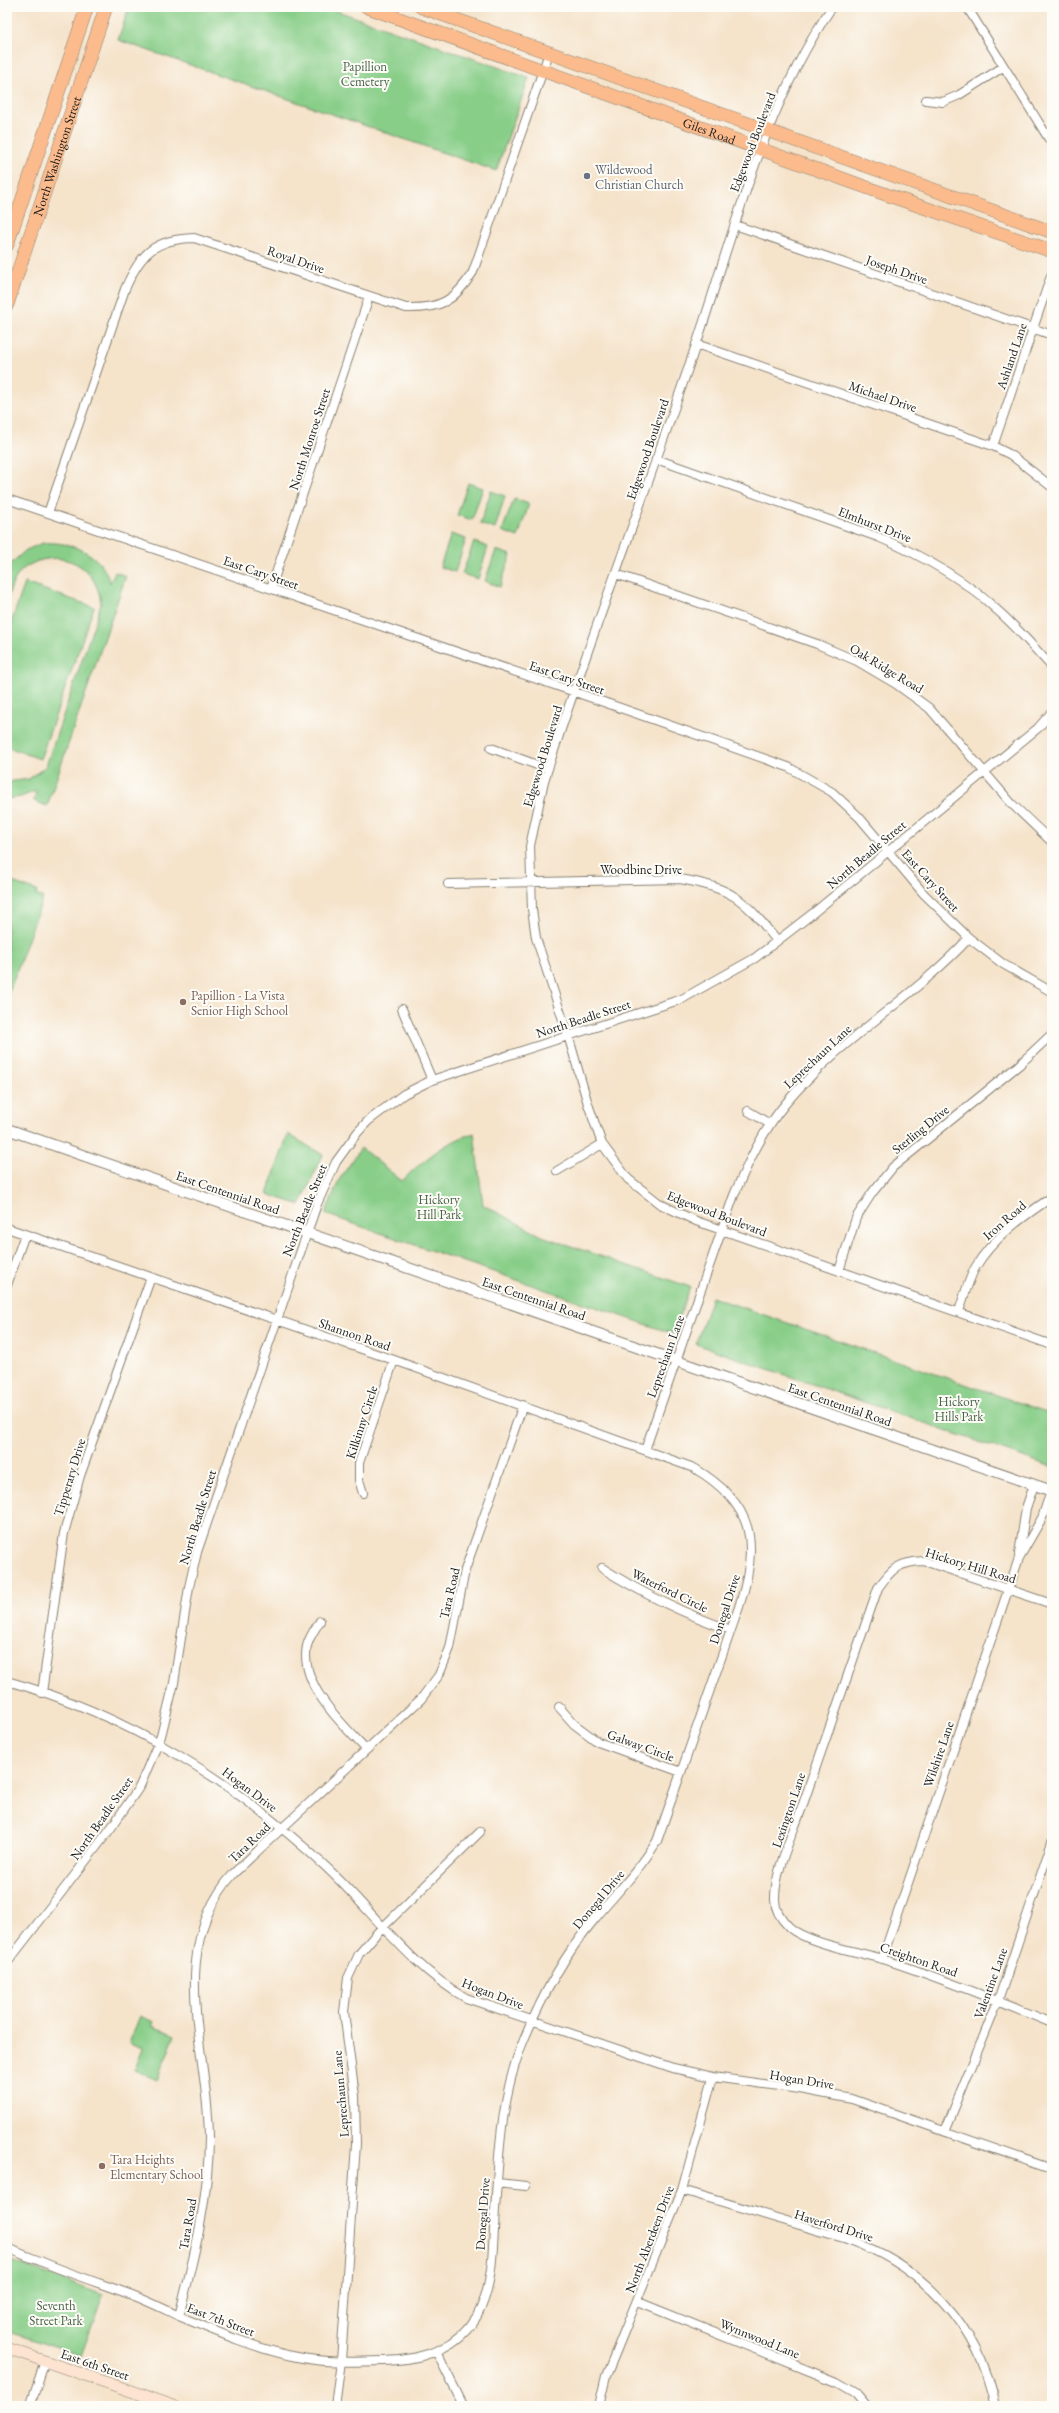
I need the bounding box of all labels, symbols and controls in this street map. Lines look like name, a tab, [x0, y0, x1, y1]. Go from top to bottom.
park label: Papillion Cemetery	[341, 58, 390, 90]
street label: Edgewood Boulevard	[726, 89, 779, 195]
street label: North Washington Street	[29, 94, 85, 218]
street label: Giles Road	[680, 114, 738, 149]
place label: Wildewood Christian Church	[595, 161, 684, 193]
marker: Wildewood Christian Church	[582, 171, 592, 181]
street label: Royal Drive	[265, 242, 327, 277]
street label: Joseph Drive	[863, 251, 930, 288]
street label: Ashland Lane	[992, 321, 1031, 392]
street label: Michael Drive	[847, 377, 919, 416]
street label: North Monroe Street	[285, 386, 334, 492]
street label: Edgewood Boulevard	[622, 396, 673, 502]
street label: Elmhurst Drive	[836, 503, 914, 546]
street label: East Cary Street	[221, 552, 301, 593]
street label: Oak Ridge Road	[847, 640, 927, 697]
street label: East Cary Street	[527, 657, 607, 698]
street label: Edgewood Boulevard	[519, 703, 566, 809]
street label: North Beadle Street	[823, 816, 909, 892]
street label: East Cary Street	[898, 845, 963, 915]
street label: Woodbine Drive	[600, 861, 682, 878]
place label: Papillion - La Vista Senior High School	[191, 987, 288, 1019]
street label: North Beadle Street	[534, 995, 633, 1042]
marker: Papillion - La Vista Senior High School	[178, 997, 188, 1007]
street label: Leprechaun Lane	[780, 1021, 855, 1092]
street label: Sterling Drive	[888, 1101, 952, 1158]
street label: North Beadle Street	[278, 1161, 331, 1259]
street label: East Centennial Road	[174, 1167, 282, 1218]
street label: Edgewood Boulevard	[664, 1187, 770, 1240]
park label: Hickory Hill Park	[417, 1191, 462, 1223]
street label: Iron Road	[979, 1197, 1030, 1244]
street label: East Centennial Road	[480, 1273, 588, 1324]
street label: Leprechaun Lane	[643, 1312, 688, 1400]
street label: Shannon Road	[317, 1314, 393, 1355]
street label: East Centennial Road	[786, 1379, 894, 1430]
street label: Kilkinny Circle	[342, 1383, 381, 1461]
park label: Hickory Hills Park	[935, 1393, 984, 1425]
street label: Tipperary Drive	[50, 1436, 89, 1518]
street label: North Beadle Street	[175, 1468, 220, 1567]
street label: Hickory Hill Road	[923, 1544, 1019, 1587]
street label: Waterford Circle	[629, 1565, 711, 1616]
street label: Tara Road	[435, 1566, 464, 1620]
street label: Donegal Drive	[705, 1572, 744, 1646]
street label: Wilshire Lane	[919, 1719, 958, 1789]
street label: Galway Circle	[605, 1725, 677, 1765]
street label: Hogan Drive	[219, 1763, 281, 1816]
street label: Lexington Lane	[768, 1770, 809, 1850]
street label: North Beadle Street	[66, 1773, 137, 1863]
street label: Tara Road	[225, 1818, 274, 1866]
street label: Donegal Drive	[569, 1866, 628, 1933]
street label: Creighton Road	[878, 1938, 960, 1981]
street label: Valentine Lane	[970, 1945, 1011, 2021]
street label: Hogan Drive	[459, 1974, 526, 2013]
street label: Leprechaun Lane	[328, 2050, 353, 2138]
street label: Hogan Drive	[768, 2066, 835, 2093]
place label: Tara Heights Elementary School	[110, 2151, 203, 2183]
marker: Tara Heights Elementary School	[97, 2161, 107, 2171]
street label: Donegal Drive	[471, 2177, 494, 2251]
street label: North Aberdeen Drive	[621, 2183, 678, 2295]
street label: Tara Road	[175, 2197, 200, 2251]
street label: Haverford Drive	[792, 2205, 875, 2246]
park label: Seventh Street Park	[29, 2297, 84, 2329]
street label: East 7th Street	[185, 2299, 257, 2340]
street label: Wynnwood Lane	[717, 2315, 802, 2362]
street label: East 6th Street	[58, 2345, 131, 2384]

